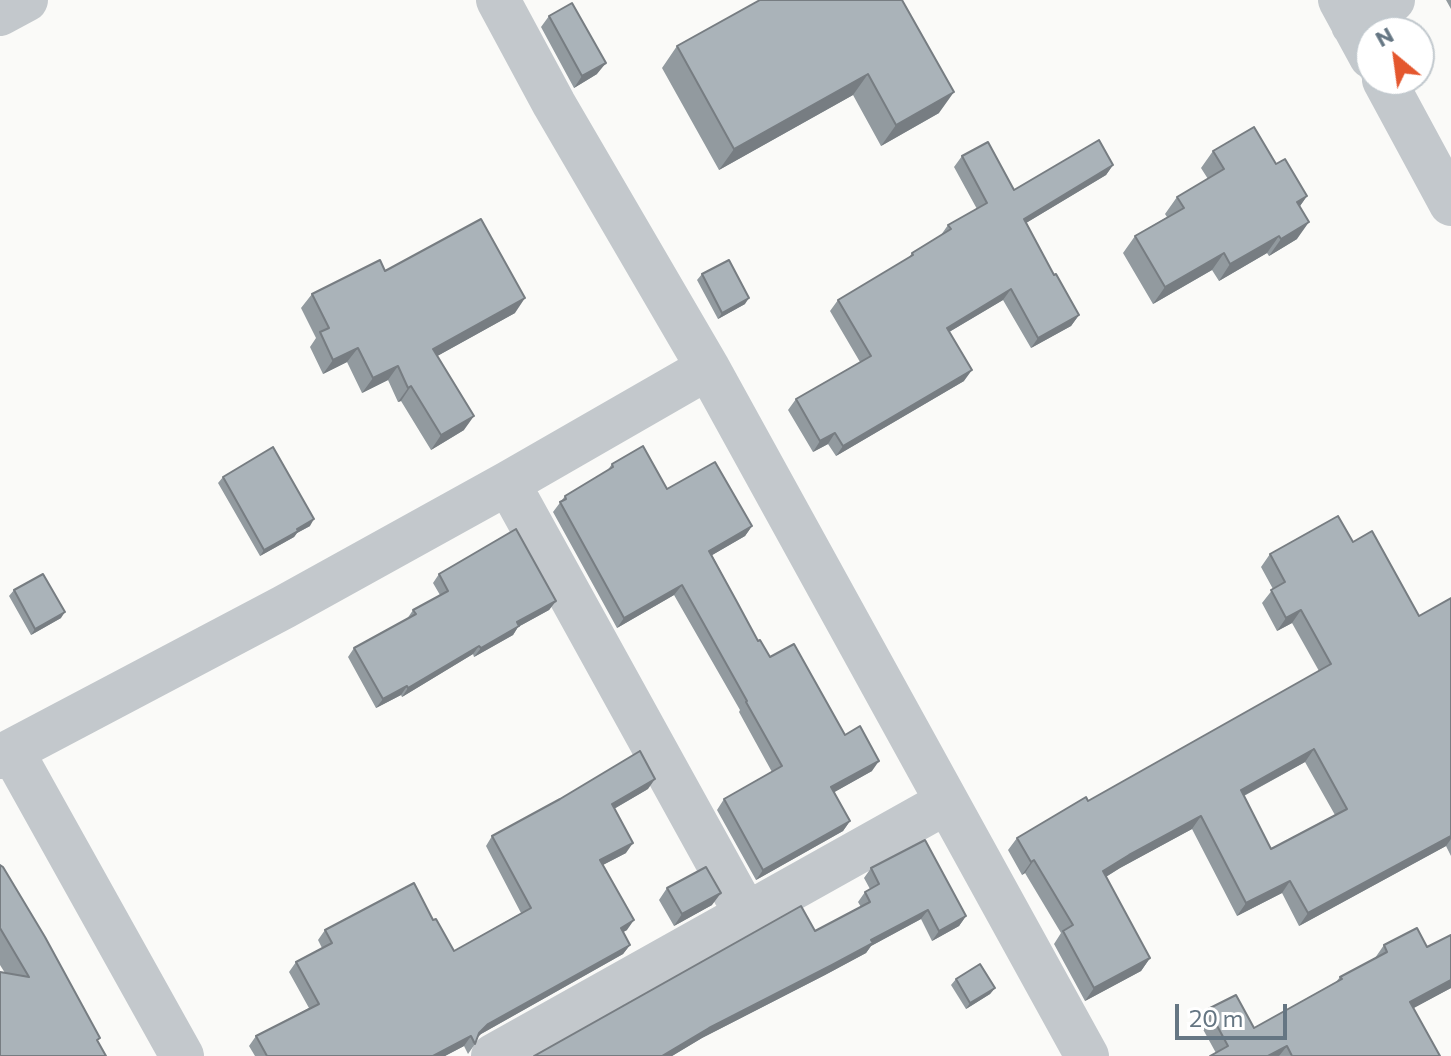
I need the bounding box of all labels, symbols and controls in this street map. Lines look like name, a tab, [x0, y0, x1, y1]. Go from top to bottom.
north arrow	[1355, 16, 1435, 96]
text: N	[1370, 21, 1398, 52]
scale bar	[1179, 988, 1291, 1038]
text: 20 m	[1189, 1003, 1243, 1032]

